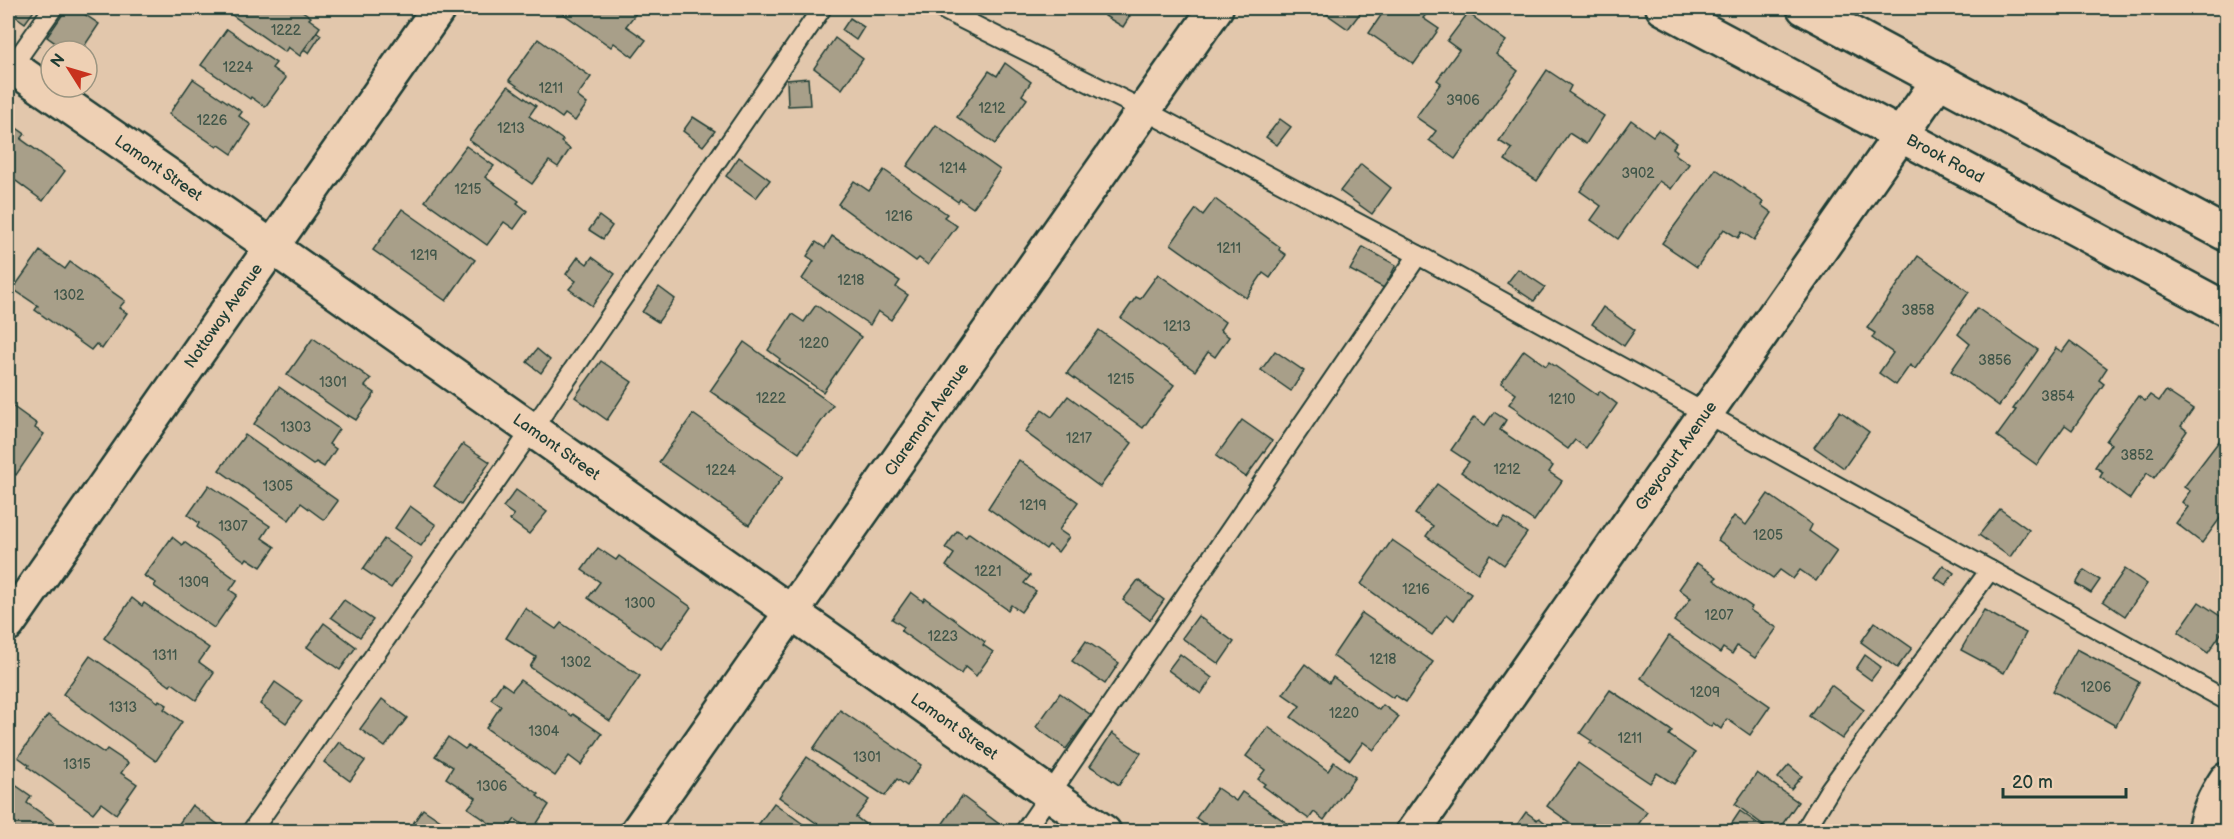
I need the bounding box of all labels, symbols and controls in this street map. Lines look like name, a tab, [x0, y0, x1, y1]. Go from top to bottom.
house number: 1222	[271, 22, 302, 39]
north arrow	[39, 39, 99, 99]
text: N	[47, 50, 69, 71]
house number: 1224	[223, 59, 254, 76]
house number: 1211	[539, 80, 563, 97]
house number: 3906	[1446, 92, 1480, 109]
house number: 1212	[978, 100, 1006, 117]
house number: 1226	[197, 112, 228, 129]
house number: 1213	[497, 120, 525, 137]
street label: Brook Road	[1903, 130, 1987, 187]
street label: Lamont Street	[111, 131, 206, 205]
house number: 1214	[939, 160, 967, 177]
house number: 3902	[1621, 165, 1655, 182]
house number: 1215	[455, 181, 481, 198]
house number: 1216	[885, 208, 913, 225]
house number: 1211	[1217, 240, 1241, 257]
house number: 1219	[411, 247, 437, 264]
street label: Nottoway Avenue	[180, 260, 267, 372]
house number: 1218	[837, 272, 865, 289]
house number: 1302	[54, 287, 85, 304]
house number: 3858	[1902, 302, 1934, 319]
house number: 1213	[1163, 318, 1191, 335]
house number: 1220	[799, 335, 829, 352]
house number: 3856	[1978, 352, 2012, 369]
street label: Claremont Avenue	[881, 359, 973, 480]
house number: 1215	[1108, 371, 1134, 388]
house number: 1301	[319, 374, 347, 391]
house number: 3854	[2041, 388, 2075, 405]
house number: 1222	[756, 390, 787, 407]
house number: 1210	[1548, 391, 1576, 408]
street label: Greycourt Avenue	[1631, 397, 1721, 514]
street label: Lamont Street	[509, 410, 604, 484]
house number: 1303	[281, 419, 311, 436]
house number: 1217	[1066, 430, 1092, 447]
house number: 3852	[2120, 447, 2154, 464]
house number: 1212	[1493, 461, 1521, 478]
house number: 1224	[706, 462, 737, 479]
house number: 1305	[263, 478, 293, 495]
house number: 1219	[1020, 497, 1046, 514]
house number: 1307	[218, 518, 248, 535]
house number: 1205	[1753, 527, 1783, 544]
house number: 1221	[974, 563, 1002, 580]
house number: 1309	[179, 574, 209, 591]
house number: 1216	[1402, 581, 1430, 598]
house number: 1300	[625, 595, 655, 612]
house number: 1207	[1705, 607, 1734, 624]
house number: 1223	[928, 628, 958, 645]
house number: 1311	[153, 647, 177, 664]
house number: 1218	[1369, 651, 1397, 668]
house number: 1302	[561, 654, 592, 671]
house number: 1206	[2081, 679, 2112, 696]
house number: 1209	[1690, 684, 1720, 701]
street label: Lamont Street	[907, 689, 1001, 764]
house number: 1313	[109, 699, 137, 716]
house number: 1220	[1329, 705, 1359, 722]
house number: 1304	[529, 723, 560, 740]
house number: 1211	[1618, 730, 1642, 747]
house number: 1301	[853, 749, 881, 766]
house number: 1315	[63, 756, 91, 773]
scale bar	[2003, 761, 2126, 799]
text: 20 m	[2012, 772, 2053, 793]
house number: 1306	[477, 778, 508, 795]

